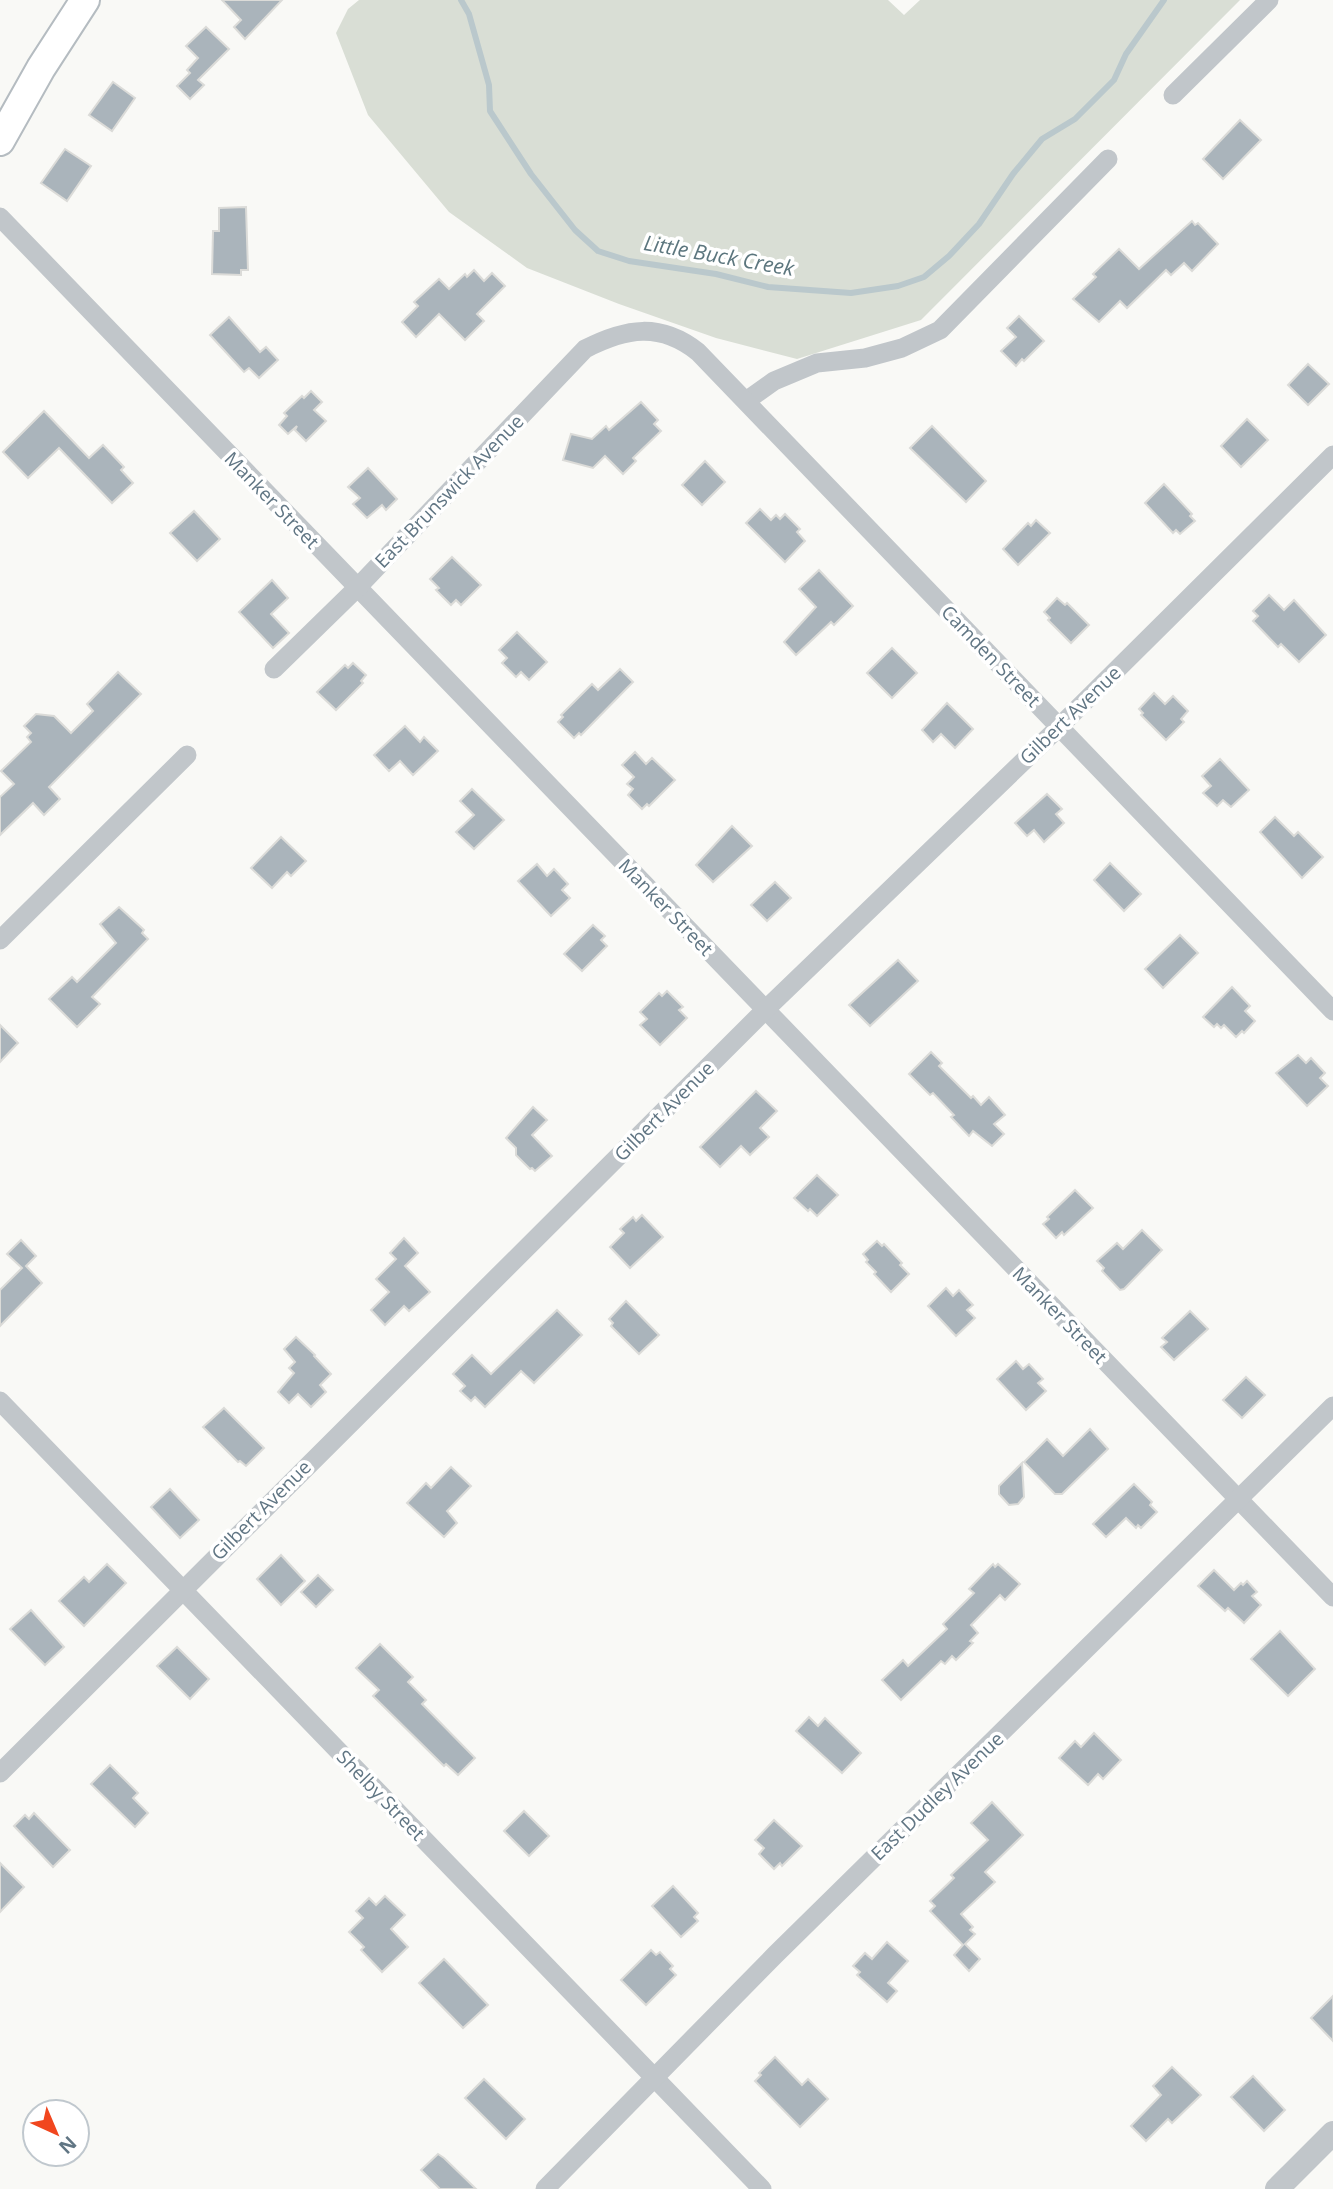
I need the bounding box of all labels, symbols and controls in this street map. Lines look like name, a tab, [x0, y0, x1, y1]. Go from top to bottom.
water label: Little Buck Creek	[642, 228, 797, 282]
street label: East Brunswick Avenue	[369, 409, 529, 573]
street label: Manker Street	[219, 446, 325, 554]
street label: Camden Street	[936, 599, 1046, 713]
street label: Gilbert Avenue	[1014, 660, 1126, 770]
street label: Manker Street	[613, 853, 719, 961]
street label: Gilbert Avenue	[608, 1055, 720, 1167]
street label: Manker Street	[1007, 1261, 1113, 1369]
street label: Gilbert Avenue	[205, 1454, 317, 1566]
street label: East Dudley Avenue	[865, 1726, 1009, 1866]
street label: Shelby Street	[331, 1744, 431, 1846]
north arrow	[21, 2098, 91, 2168]
text: N	[53, 2131, 82, 2160]

